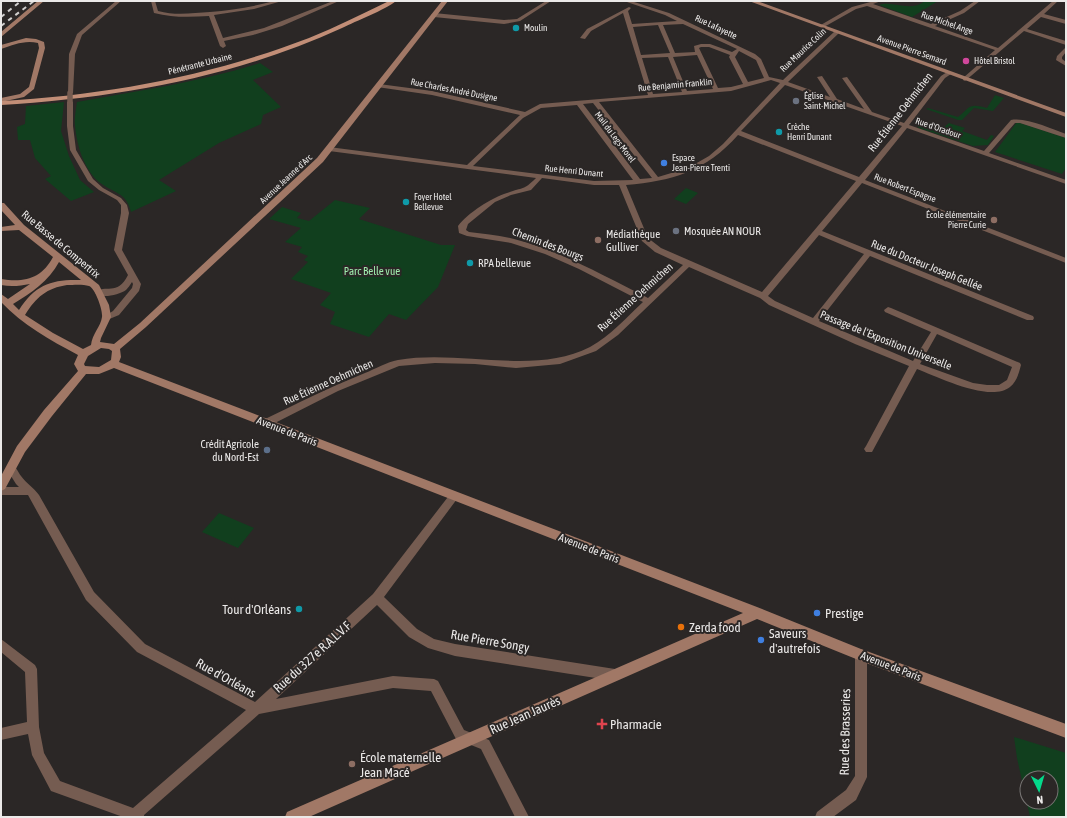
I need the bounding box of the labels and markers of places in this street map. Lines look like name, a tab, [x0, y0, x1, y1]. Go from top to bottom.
marker: Moulin	[511, 23, 521, 33]
place label: Moulin	[524, 23, 547, 33]
marker: Hôtel Bristol	[961, 56, 971, 66]
place label: Hôtel Bristol	[974, 56, 1016, 66]
place label: Église Saint-Michel	[804, 91, 846, 111]
marker: Église Saint-Michel	[791, 96, 801, 106]
place label: Crèche Henri Dunant	[787, 122, 832, 142]
marker: Crèche Henri Dunant	[774, 127, 784, 137]
place label: Espace Jean-Pierre Trenti	[672, 153, 730, 173]
marker: Espace Jean-Pierre Trenti	[659, 158, 669, 168]
place label: Foyer Hotel Bellevue	[414, 192, 452, 212]
marker: Foyer Hotel Bellevue	[401, 197, 411, 207]
place label: École élémentaire Pierre Curie	[926, 210, 986, 230]
marker: École élémentaire Pierre Curie	[989, 215, 999, 225]
place label: Mosquée AN NOUR	[684, 225, 761, 237]
marker: Mosquée AN NOUR	[671, 226, 681, 236]
place label: Médiathèque Gulliver	[606, 228, 660, 253]
marker: Médiathèque Gulliver	[593, 235, 603, 245]
place label: RPA bellevue	[478, 257, 531, 269]
marker: RPA bellevue	[465, 258, 475, 268]
place label: Crédit Agricole du Nord-Est	[201, 438, 259, 463]
marker: Crédit Agricole du Nord-Est	[262, 445, 272, 455]
place label: Tour d'Orléans	[222, 602, 291, 617]
marker: Tour d'Orléans	[294, 604, 304, 614]
place label: Prestige	[825, 606, 864, 621]
marker: Prestige	[812, 608, 822, 618]
place label: Zerda food	[689, 620, 741, 635]
marker: Zerda food	[676, 622, 686, 632]
place label: Saveurs d'autrefois	[769, 626, 821, 656]
marker: Saveurs d'autrefois	[756, 635, 766, 645]
place label: Pharmacie	[610, 717, 662, 732]
marker: Pharmacie	[597, 719, 607, 729]
place label: École maternelle Jean Macé	[360, 750, 441, 780]
marker: École maternelle Jean Macé	[347, 759, 357, 769]

